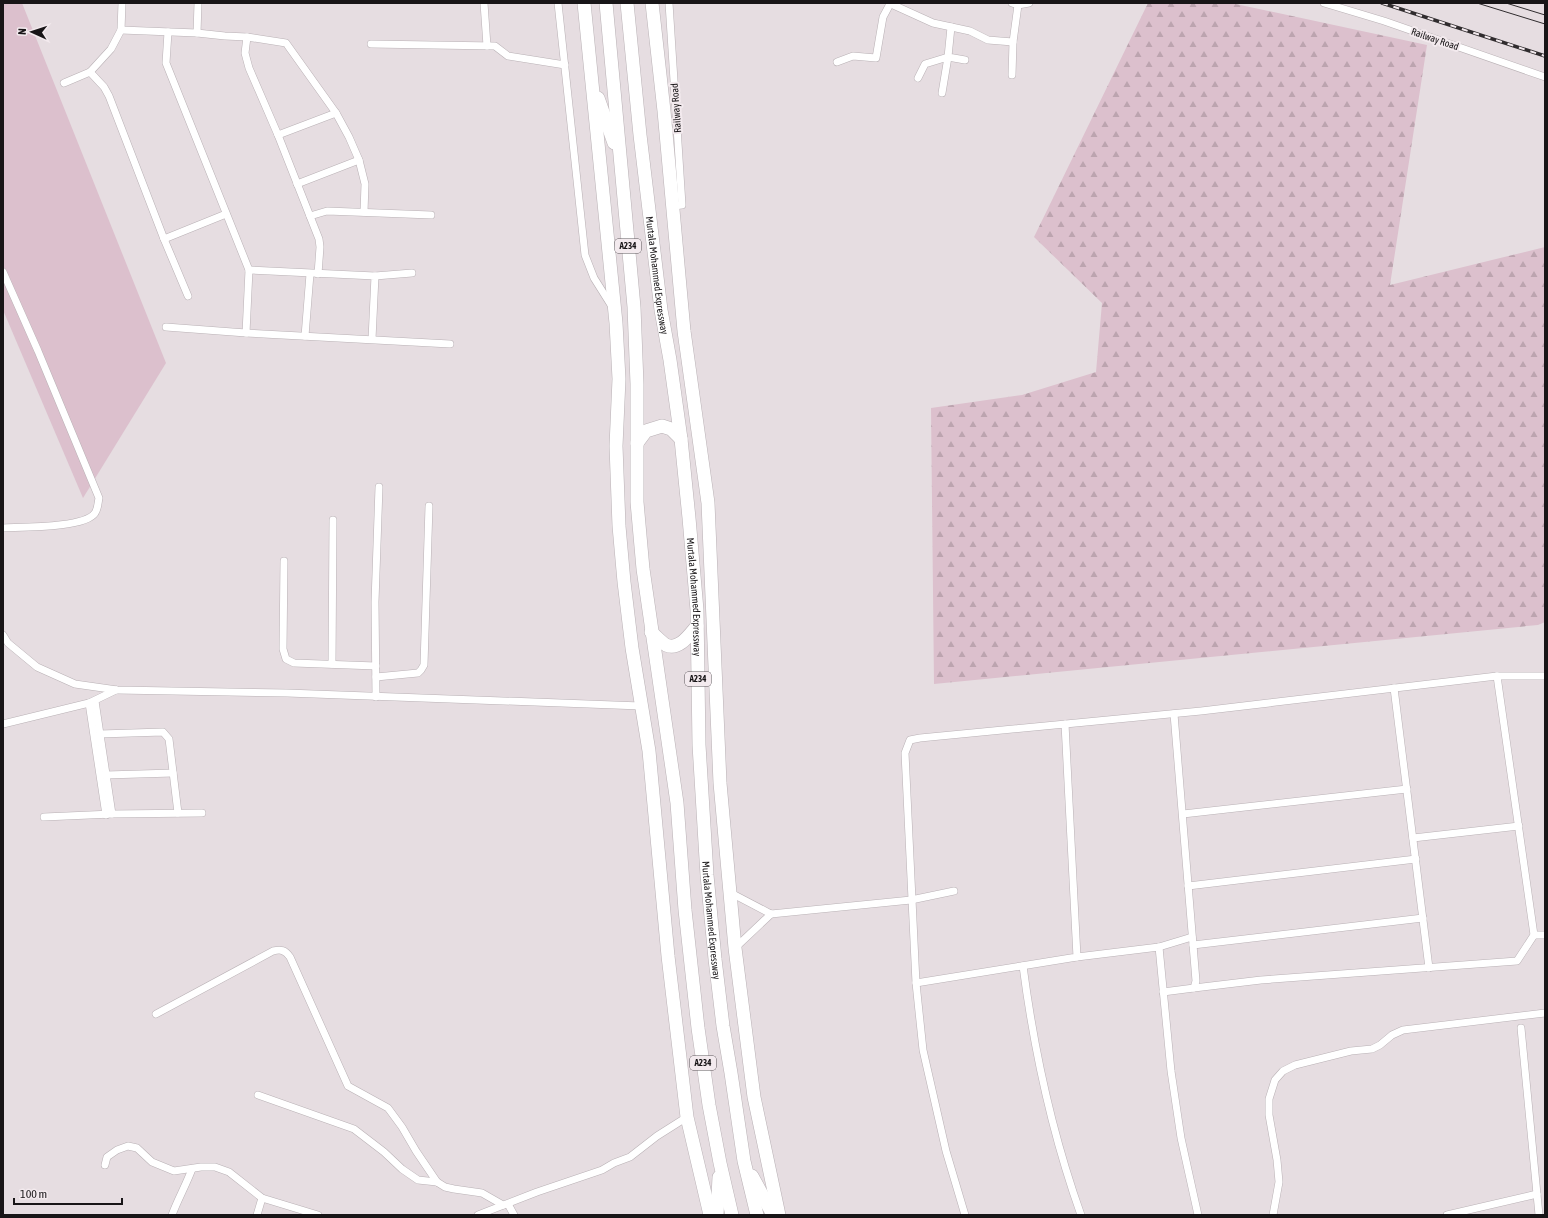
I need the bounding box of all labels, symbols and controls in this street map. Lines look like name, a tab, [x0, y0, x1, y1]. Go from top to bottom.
north arrow	[12, 12, 52, 52]
street label: Railway Road	[1410, 26, 1460, 52]
text: N	[16, 28, 28, 35]
street label: Railway Road	[669, 83, 683, 133]
street label: Murtala Mohammed Expressway	[644, 216, 671, 335]
road number: A234	[615, 239, 641, 253]
street label: Murtala Mohammed Expressway	[685, 537, 703, 656]
road number: A234	[685, 672, 711, 686]
street label: Murtala Mohammed Expressway	[701, 861, 723, 980]
road number: A234	[690, 1056, 716, 1070]
scale bar	[14, 1180, 122, 1206]
text: 100 m	[20, 1187, 47, 1201]

